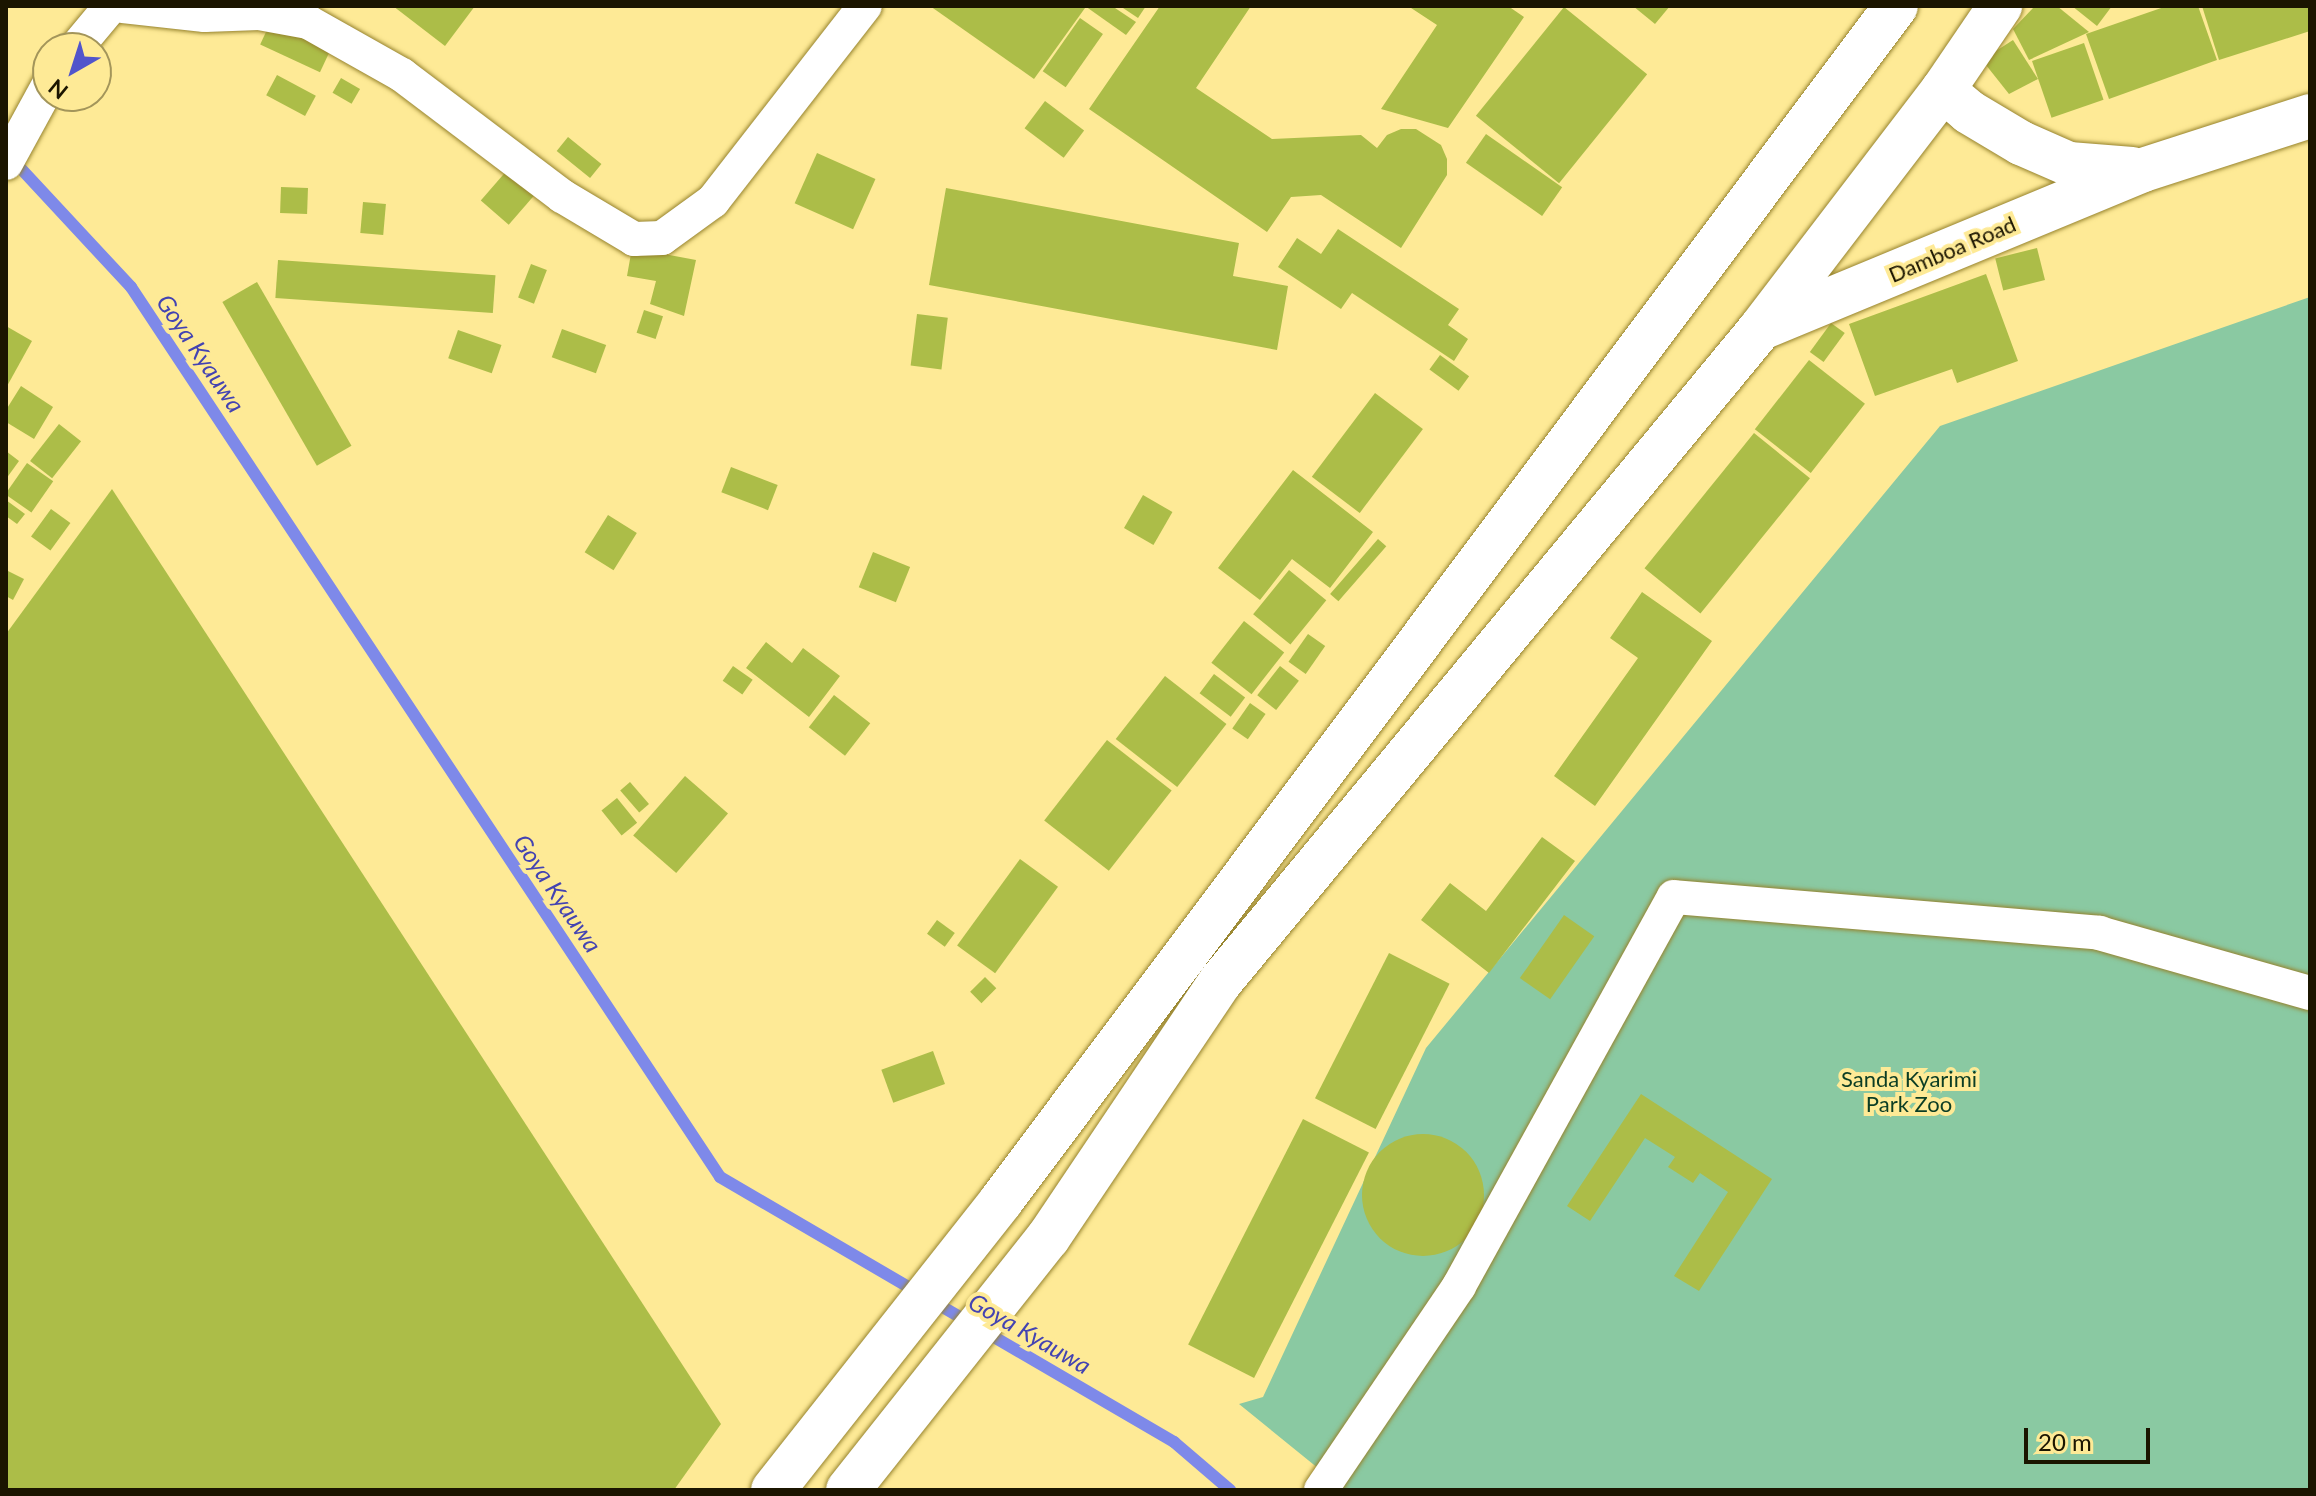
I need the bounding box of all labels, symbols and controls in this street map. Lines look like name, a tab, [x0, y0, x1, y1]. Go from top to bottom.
north arrow	[32, 32, 112, 112]
text: N	[43, 74, 73, 105]
street label: Damboa Road	[1884, 210, 2020, 288]
water label: Goya Kyauwa	[151, 288, 251, 418]
water label: Goya Kyauwa	[508, 828, 608, 958]
park label: Sanda Kyarimi Park Zoo	[1841, 1065, 1977, 1116]
water label: Goya Kyauwa	[964, 1286, 1096, 1380]
scale bar	[2028, 1412, 2154, 1462]
text: 20 m	[2038, 1427, 2092, 1456]

